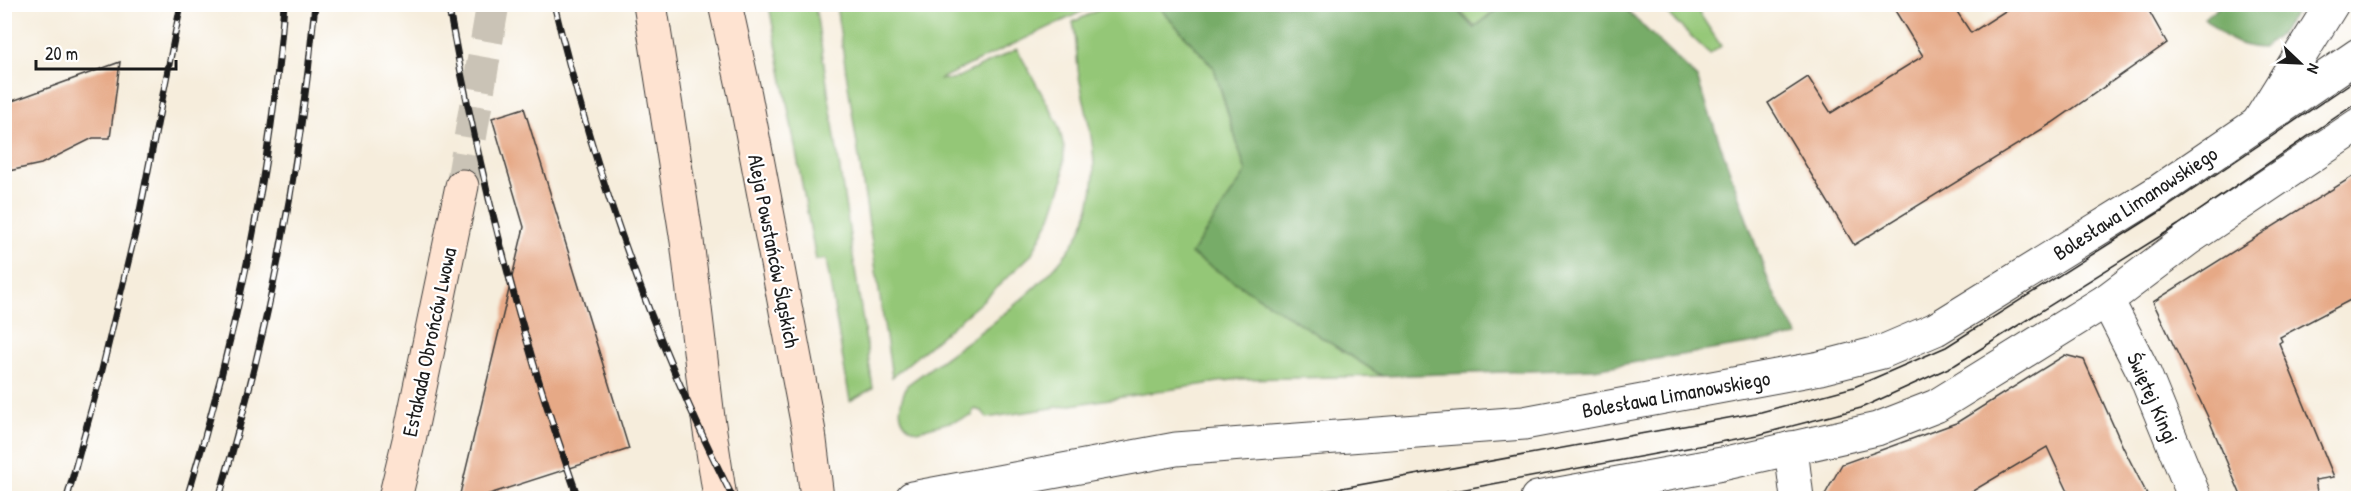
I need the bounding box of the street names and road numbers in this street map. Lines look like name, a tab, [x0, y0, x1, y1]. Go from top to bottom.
street label: Bolesława Limanowskiego	[2047, 139, 2223, 267]
street label: Aleja Powstańców Śląskich	[741, 152, 807, 350]
street label: Estakada Obrońców Lwowa	[395, 245, 463, 439]
street label: Świętej Kingi	[2120, 348, 2186, 448]
street label: Bolesława Limanowskiego	[1580, 363, 1772, 425]

